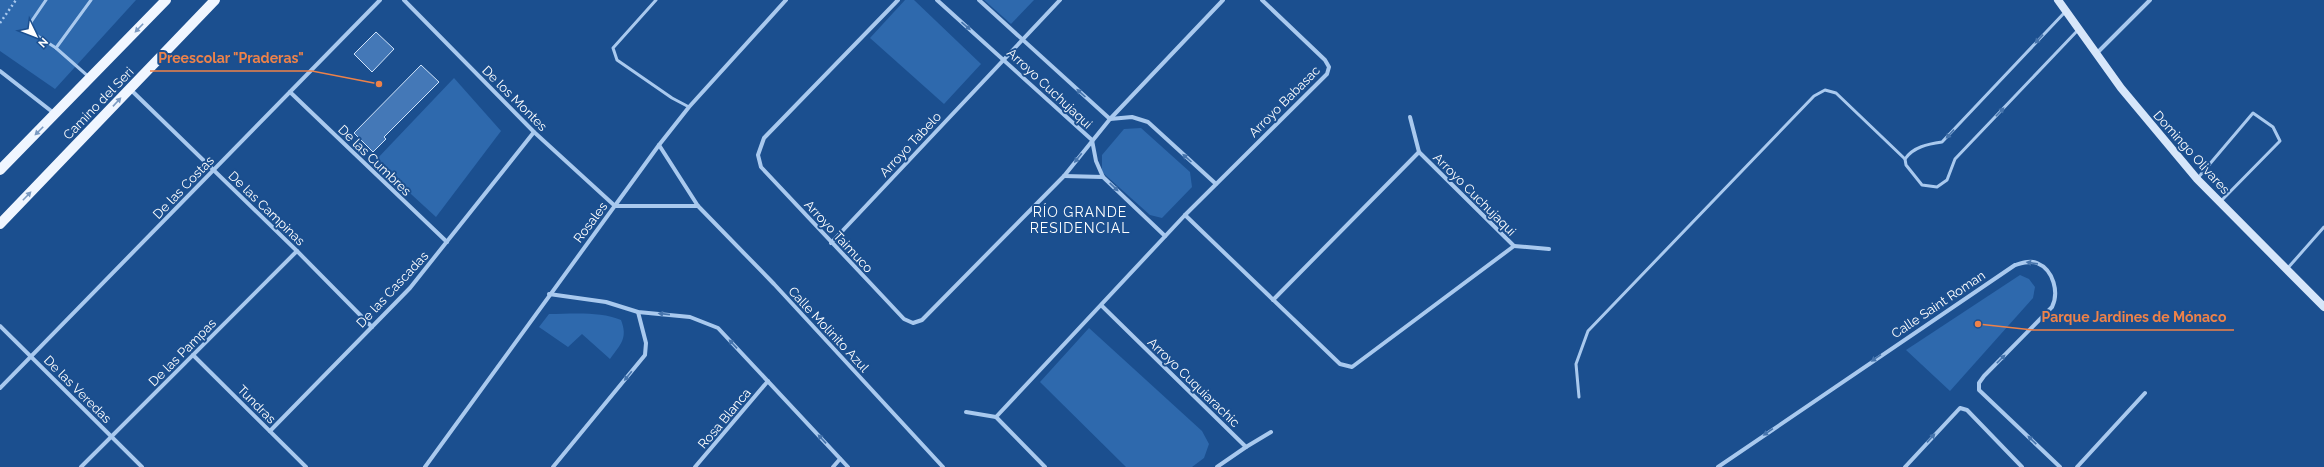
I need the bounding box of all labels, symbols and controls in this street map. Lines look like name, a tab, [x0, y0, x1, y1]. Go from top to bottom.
north arrow	[16, 16, 56, 56]
one-way arrow	[961, 21, 971, 30]
one-way arrow	[134, 23, 144, 33]
one-way arrow	[2034, 34, 2044, 44]
text: N	[35, 35, 51, 50]
callout: Preescolar "Praderas"	[150, 45, 312, 71]
street label: Arroyo Cuchujaqui	[1004, 45, 1095, 132]
text: Preescolar "Praderas"	[158, 50, 304, 66]
street label: De los Montes	[479, 63, 550, 134]
street label: Arroyo Babasac	[1246, 63, 1323, 140]
street label: Camino del Seri	[60, 64, 137, 143]
one-way arrow	[1076, 88, 1087, 97]
one-way arrow	[112, 97, 121, 107]
one-way arrow	[1995, 107, 2005, 117]
street label: Domingo Olivares	[2150, 108, 2233, 197]
street label: Arroyo Tabelo	[876, 109, 944, 180]
street label: De las Cumbres	[335, 122, 414, 199]
one-way arrow	[34, 126, 44, 136]
one-way arrow	[1945, 129, 1955, 139]
street label: Arroyo Cuchujaqui	[1430, 150, 1519, 239]
street label: De las Costas	[150, 153, 217, 222]
one-way arrow	[1074, 153, 1082, 164]
one-way arrow	[1182, 153, 1192, 162]
street label: De las Campinas	[225, 168, 308, 249]
one-way arrow	[1109, 182, 1119, 192]
one-way arrow	[22, 191, 32, 201]
street label: Arroyo Taimuco	[801, 197, 876, 276]
street label: Rosales	[570, 199, 610, 246]
district label: RÍO GRANDE RESIDENCIAL	[1030, 203, 1130, 236]
street label: De las Cascadas	[353, 248, 431, 330]
one-way arrow	[2026, 260, 2039, 266]
street label: Calle Saint Roman	[1889, 268, 1988, 341]
street label: Calle Molinito Azul	[785, 284, 872, 375]
callout: Parque Jardines de Mónaco	[2033, 304, 2234, 330]
text: Parque Jardines de Mónaco	[2042, 309, 2227, 325]
one-way arrow	[658, 311, 670, 317]
street label: De las Pampas	[146, 316, 219, 389]
street label: Arroyo Cuquiarachic	[1145, 335, 1243, 430]
one-way arrow	[728, 339, 738, 349]
street label: De las Veredas	[41, 353, 114, 426]
one-way arrow	[1870, 354, 1881, 362]
one-way arrow	[1996, 354, 2006, 364]
one-way arrow	[623, 370, 632, 381]
street label: Tundras	[234, 382, 279, 427]
street label: Rosa Blanca	[695, 385, 754, 451]
one-way arrow	[1763, 428, 1774, 436]
one-way arrow	[817, 433, 826, 444]
one-way arrow	[1926, 434, 1935, 443]
one-way arrow	[2027, 435, 2037, 445]

